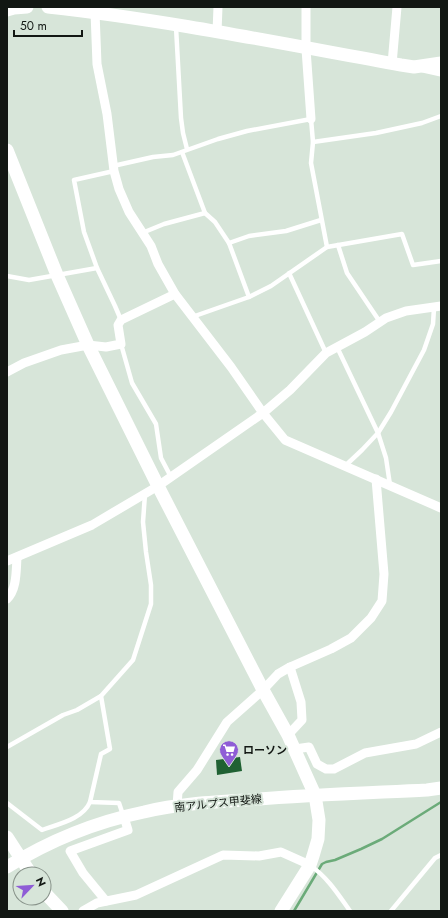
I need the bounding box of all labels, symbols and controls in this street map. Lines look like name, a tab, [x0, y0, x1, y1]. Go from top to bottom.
scale bar	[14, 12, 82, 38]
text: 50 m	[20, 17, 47, 35]
supermarket icon: ローソン	[218, 739, 240, 767]
place label: ローソン	[243, 742, 287, 758]
street label: 南アルプス甲斐線	[173, 790, 263, 816]
north arrow	[12, 866, 52, 906]
text: N	[32, 874, 50, 889]

